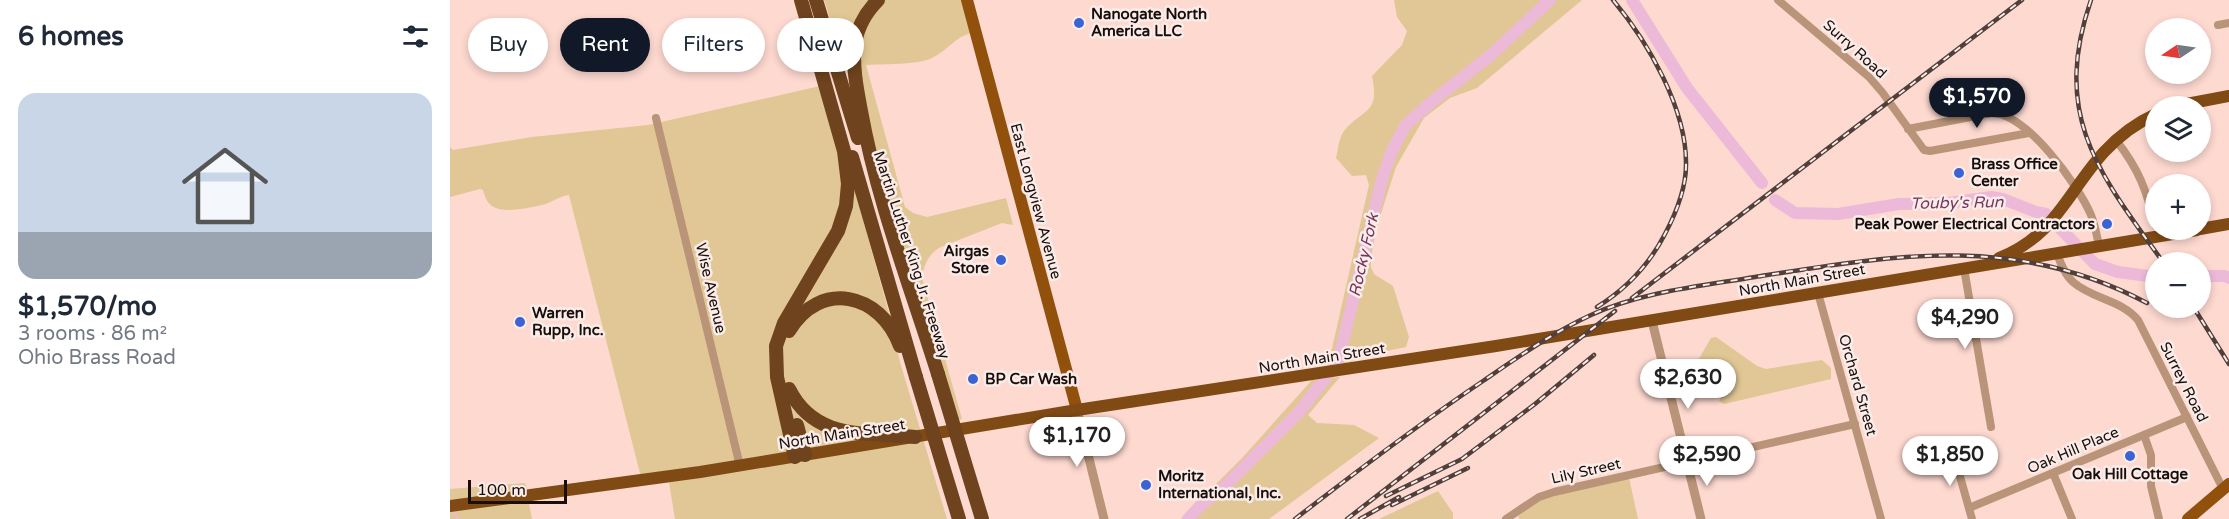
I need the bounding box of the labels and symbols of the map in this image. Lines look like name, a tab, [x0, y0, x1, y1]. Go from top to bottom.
place label: Nanogate North America LLC	[1091, 5, 1207, 40]
marker: Nanogate North America LLC	[1072, 16, 1086, 30]
street label: Surry Road	[1819, 16, 1891, 82]
north arrow	[2145, 18, 2211, 84]
pin: $1,570	[1928, 78, 2026, 129]
street label: East Longview Avenue	[1007, 121, 1065, 281]
street label: Martin Luther King Jr. Freeway	[870, 149, 954, 361]
place label: Brass Office Center	[1971, 155, 2058, 190]
marker: Brass Office Center	[1952, 166, 1966, 180]
water label: Touby's Run	[1910, 192, 2005, 214]
water label: Rocky Fork	[1345, 210, 1384, 299]
place label: Peak Power Electrical Contractors	[1854, 215, 2095, 233]
marker: Peak Power Electrical Contractors	[2100, 217, 2114, 231]
street label: Wise Avenue	[692, 241, 730, 335]
place label: Airgas Store	[944, 242, 990, 277]
marker: Airgas Store	[994, 253, 1008, 267]
street label: North Main Street	[1737, 260, 1867, 300]
pin: $4,290	[1916, 299, 2014, 350]
place label: Warren Rupp, Inc.	[532, 304, 604, 340]
marker: Warren Rupp, Inc.	[513, 315, 527, 329]
street label: Orchard Street	[1835, 332, 1881, 438]
street label: North Main Street	[1257, 339, 1387, 377]
street label: Surrey Road	[2156, 339, 2212, 425]
pin: $2,630	[1639, 359, 1737, 410]
place label: BP Car Wash	[985, 370, 1077, 388]
marker: BP Car Wash	[966, 372, 980, 386]
street label: North Main Street	[777, 415, 907, 453]
pin: $1,170	[1028, 417, 1126, 468]
street label: Oak Hill Place	[2025, 423, 2121, 477]
pin: $2,590	[1658, 436, 1756, 487]
pin: $1,850	[1901, 436, 1999, 487]
marker: Oak Hill Cottage	[2123, 449, 2137, 463]
street label: Lily Street	[1549, 454, 1623, 488]
place label: Oak Hill Cottage	[2072, 465, 2188, 484]
place label: Moritz International, Inc.	[1158, 467, 1281, 502]
scale bar	[468, 477, 567, 504]
marker: Moritz International, Inc.	[1139, 478, 1153, 492]

